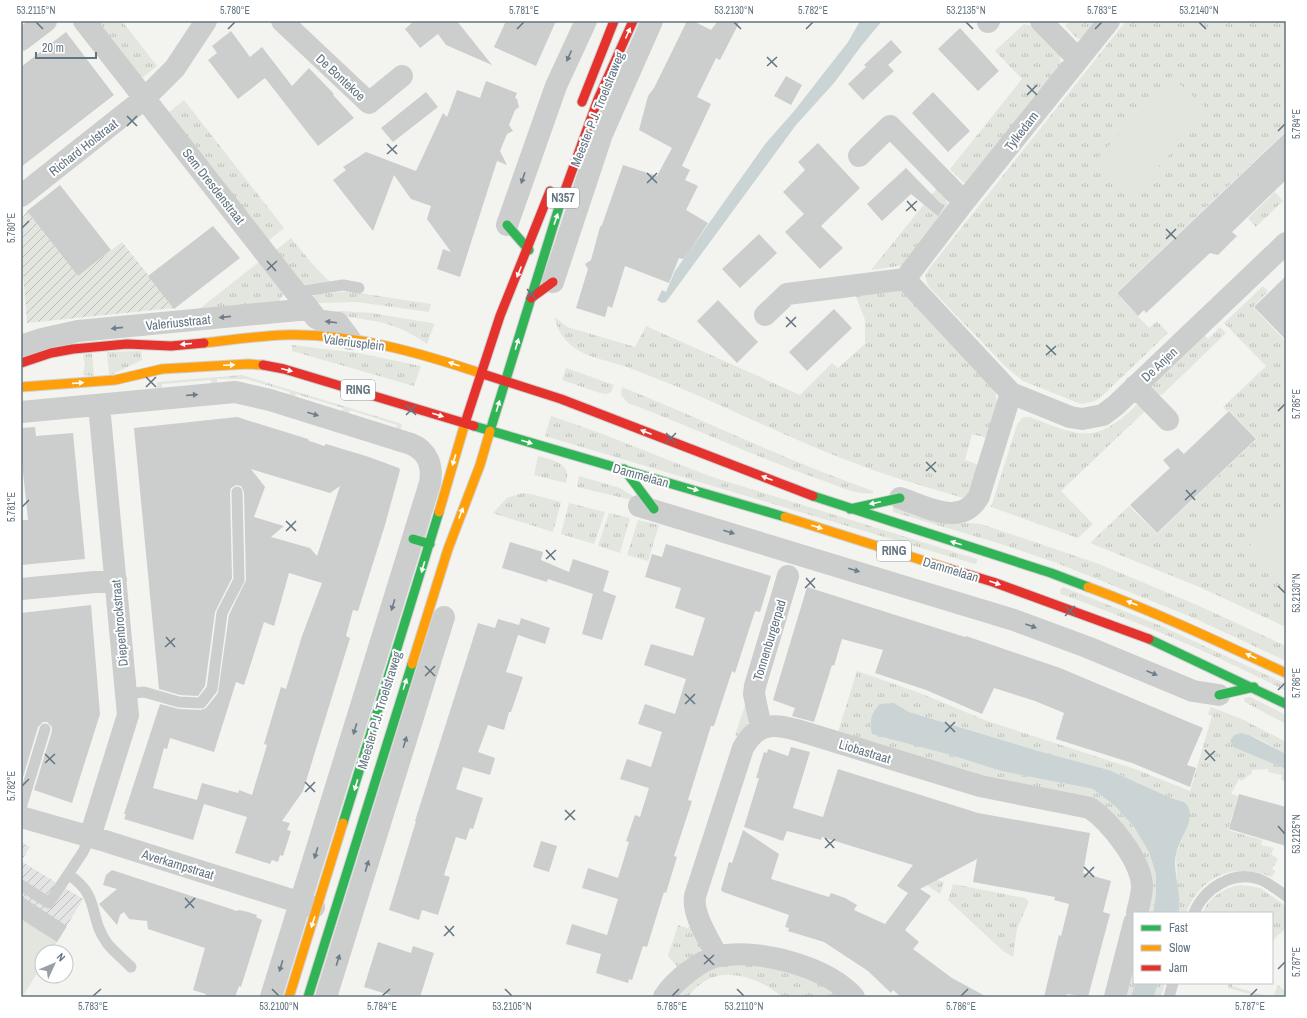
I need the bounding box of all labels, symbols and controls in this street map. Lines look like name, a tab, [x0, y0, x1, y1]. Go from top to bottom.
text: 53.2115°N	[17, 4, 56, 17]
text: 5.780°E	[220, 4, 250, 17]
text: 5.781°E	[509, 4, 539, 17]
text: 53.2130°N	[714, 4, 754, 17]
text: 5.782°E	[798, 4, 828, 17]
text: 53.2135°N	[946, 4, 986, 17]
text: 5.783°E	[1087, 4, 1117, 17]
text: 53.2140°N	[1179, 4, 1219, 17]
one-way arrow	[625, 27, 631, 39]
scale bar	[36, 34, 96, 60]
text: 20 m	[42, 40, 64, 56]
street label: Meester P.J. Troelstraweg	[567, 49, 628, 169]
street label: De Bontekoe	[312, 50, 369, 105]
one-way arrow	[566, 51, 572, 62]
street label: Tylkedam	[1001, 108, 1042, 155]
text: 5.784°E	[1290, 109, 1303, 139]
street label: Richard Holstraat	[45, 115, 121, 180]
street label: Sem Dresdenstraat	[179, 145, 249, 228]
one-way arrow	[520, 172, 526, 184]
road number: N357	[547, 188, 579, 208]
text: 5.780°E	[5, 213, 18, 243]
one-way arrow	[553, 213, 559, 225]
one-way arrow	[516, 266, 523, 278]
street label: Valeriusstraat	[145, 311, 211, 334]
one-way arrow	[219, 314, 231, 320]
one-way arrow	[325, 319, 337, 325]
one-way arrow	[111, 324, 124, 331]
street label: Valeriusplein	[322, 330, 386, 355]
one-way arrow	[514, 337, 520, 349]
one-way arrow	[180, 341, 192, 347]
street label: De Anjen	[1138, 343, 1181, 385]
one-way arrow	[447, 361, 459, 367]
one-way arrow	[223, 362, 235, 369]
one-way arrow	[281, 367, 293, 373]
one-way arrow	[72, 380, 84, 387]
road number: RING	[341, 380, 375, 400]
text: 5.785°E	[1290, 389, 1303, 419]
one-way arrow	[186, 392, 198, 399]
one-way arrow	[495, 399, 501, 411]
one-way arrow	[307, 411, 319, 417]
one-way arrow	[432, 412, 444, 418]
one-way arrow	[639, 428, 651, 434]
one-way arrow	[522, 439, 534, 445]
one-way arrow	[451, 455, 457, 467]
street label: Dammelaan	[611, 459, 671, 492]
one-way arrow	[760, 475, 772, 481]
one-way arrow	[687, 486, 699, 492]
text: 5.781°E	[5, 492, 18, 522]
one-way arrow	[869, 501, 881, 507]
one-way arrow	[459, 506, 465, 518]
one-way arrow	[811, 524, 823, 530]
one-way arrow	[723, 529, 735, 535]
one-way arrow	[950, 540, 962, 546]
road number: RING	[877, 541, 911, 561]
street label: Dammelaan	[921, 553, 981, 586]
one-way arrow	[420, 562, 426, 574]
one-way arrow	[848, 567, 860, 573]
text: 53.2130°N	[1290, 573, 1303, 613]
street label: Diepenbrockstraat	[107, 579, 132, 667]
one-way arrow	[989, 580, 1001, 586]
street label: Tonnenburgerpad	[749, 598, 790, 683]
one-way arrow	[390, 599, 396, 611]
one-way arrow	[1126, 600, 1138, 606]
one-way arrow	[1025, 624, 1037, 630]
street label: Meester P.J. Troelstraweg	[353, 649, 406, 771]
one-way arrow	[1245, 653, 1256, 659]
text: 5.786°E	[1290, 668, 1303, 698]
one-way arrow	[1146, 670, 1158, 677]
one-way arrow	[403, 678, 409, 690]
one-way arrow	[352, 723, 358, 735]
one-way arrow	[402, 735, 408, 747]
street label: Liobastraat	[837, 736, 893, 767]
text: 5.782°E	[5, 771, 18, 801]
one-way arrow	[353, 779, 359, 791]
text: 53.2125°N	[1290, 814, 1303, 854]
street label: Averkampstraat	[139, 845, 216, 884]
one-way arrow	[313, 847, 319, 859]
one-way arrow	[364, 860, 370, 872]
legend	[1133, 912, 1273, 984]
one-way arrow	[310, 917, 316, 929]
text: Fast	[1169, 920, 1188, 936]
text: Slow	[1169, 940, 1191, 956]
north arrow	[34, 944, 74, 984]
text: 5.787°E	[1290, 947, 1303, 977]
text: N	[54, 950, 68, 964]
one-way arrow	[335, 953, 341, 965]
text: Jam	[1169, 960, 1188, 976]
one-way arrow	[278, 961, 284, 973]
text: 5.783°E	[78, 1000, 108, 1013]
text: 53.2100°N	[259, 1000, 299, 1013]
text: 5.784°E	[367, 1000, 397, 1013]
text: 53.2105°N	[492, 1000, 532, 1013]
text: 5.785°E	[657, 1000, 687, 1013]
text: 53.2110°N	[725, 1000, 764, 1013]
text: 5.786°E	[946, 1000, 976, 1013]
text: 5.787°E	[1235, 1000, 1265, 1013]

